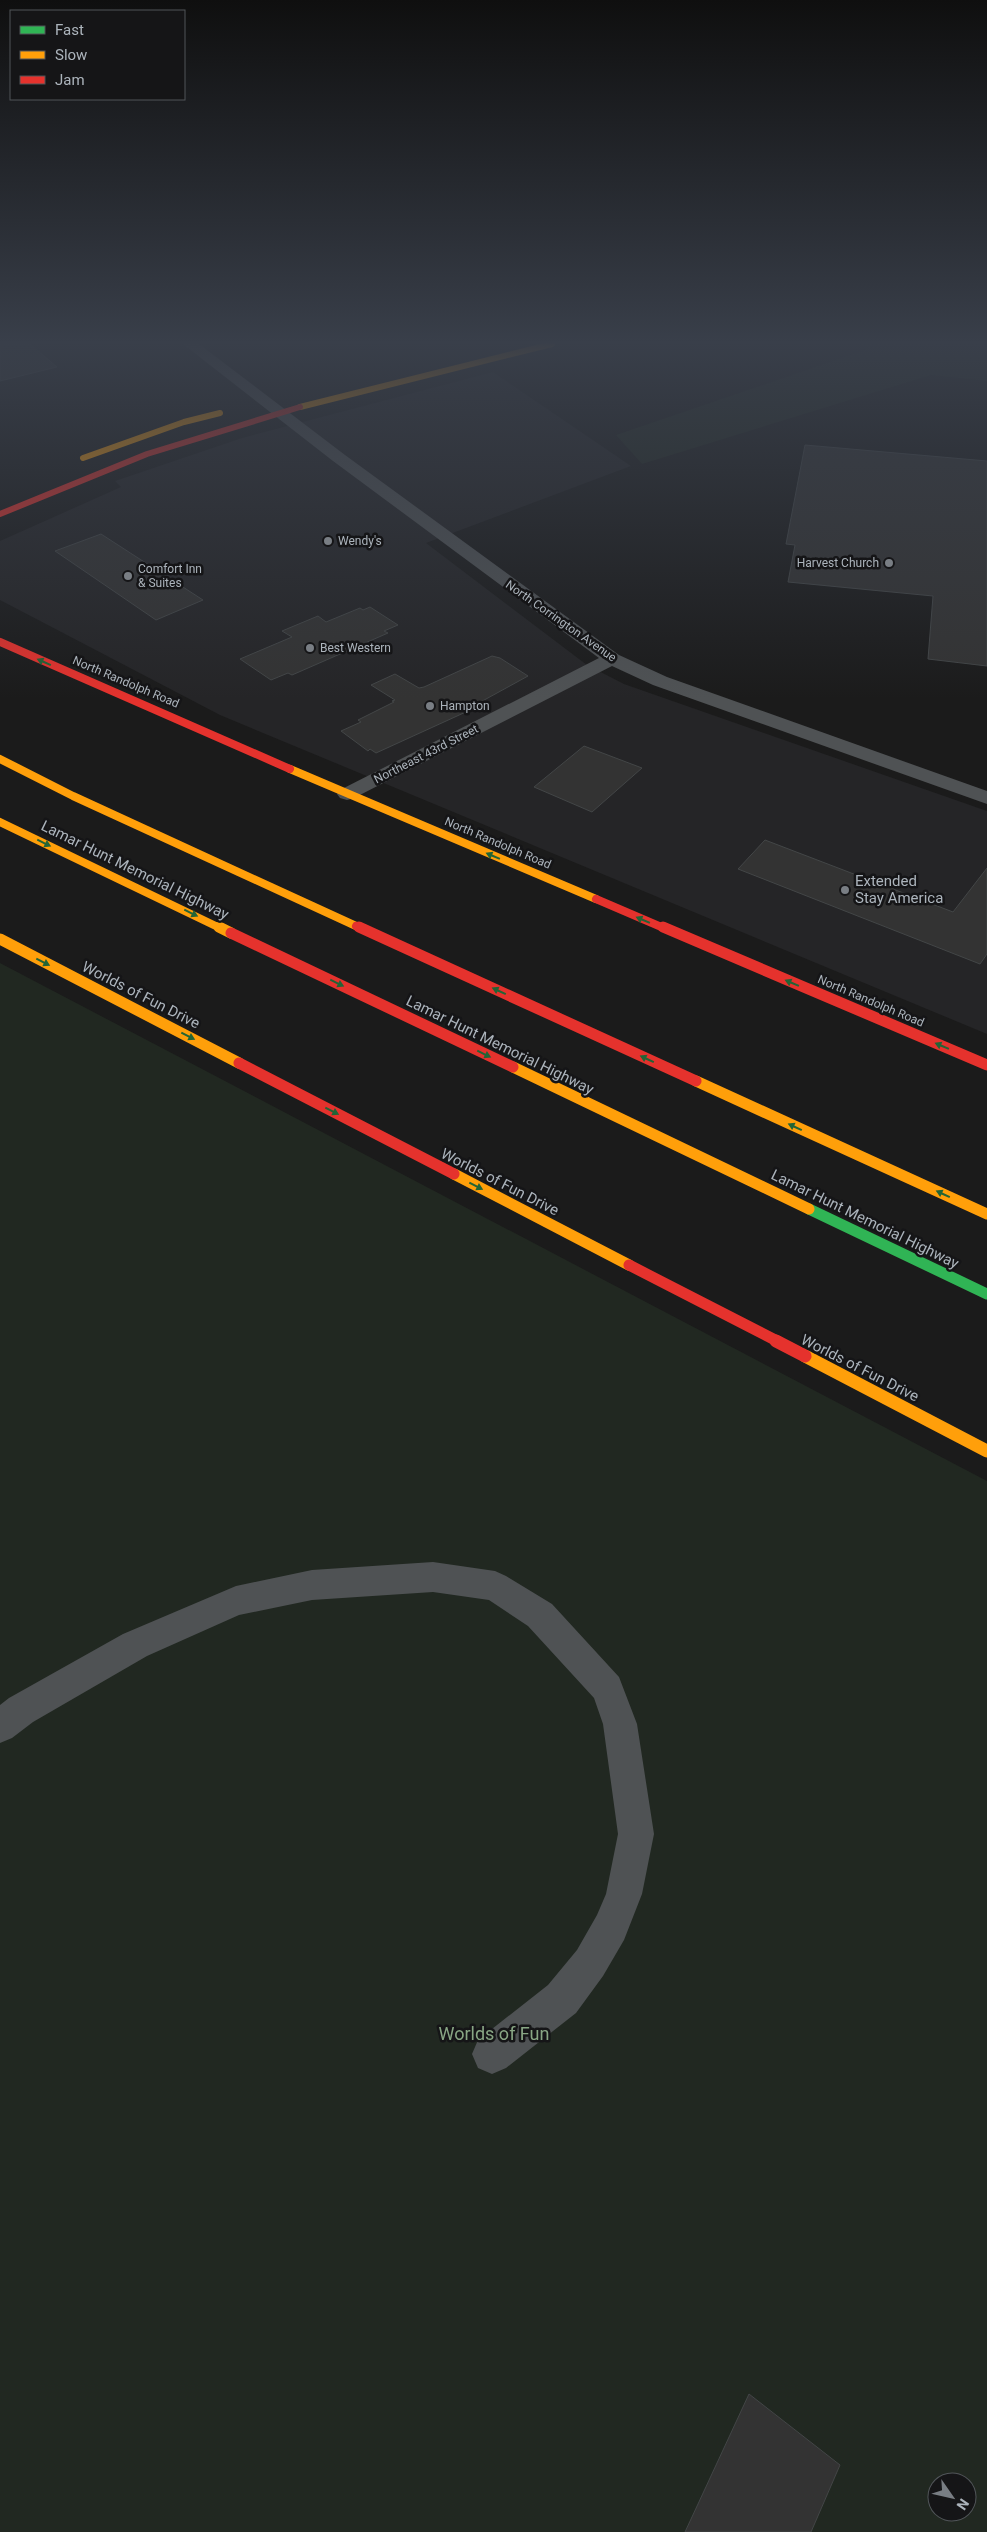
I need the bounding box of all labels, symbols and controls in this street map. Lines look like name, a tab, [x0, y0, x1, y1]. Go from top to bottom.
legend	[10, 10, 185, 100]
text: Fast	[55, 21, 84, 39]
text: Slow	[55, 46, 87, 64]
text: Jam	[55, 71, 85, 89]
place label: Wendy's	[338, 534, 382, 548]
marker: Wendy's	[322, 535, 334, 547]
place label: Harvest Church	[797, 556, 879, 570]
marker: Harvest Church	[883, 557, 895, 569]
place label: Comfort Inn & Suites	[138, 562, 202, 590]
marker: Comfort Inn & Suites	[122, 570, 134, 582]
street label: North Corrington Avenue	[503, 577, 619, 665]
place label: Best Western	[320, 641, 391, 655]
marker: Best Western	[304, 642, 316, 654]
street label: North Randolph Road	[71, 653, 181, 711]
one-way arrow	[37, 657, 51, 665]
place label: Hampton	[440, 699, 490, 713]
marker: Hampton	[424, 700, 436, 712]
street label: Northeast 43rd Street	[372, 722, 481, 786]
street label: North Randolph Road	[443, 814, 553, 872]
street label: Lamar Hunt Memorial Highway	[38, 817, 232, 923]
one-way arrow	[37, 840, 51, 848]
one-way arrow	[486, 852, 500, 860]
place label: Extended Stay America	[855, 872, 943, 907]
marker: Extended Stay America	[839, 884, 851, 896]
one-way arrow	[183, 909, 198, 918]
one-way arrow	[636, 915, 650, 923]
street label: Worlds of Fun Drive	[79, 957, 203, 1033]
one-way arrow	[36, 958, 51, 966]
street label: North Randolph Road	[816, 972, 926, 1030]
one-way arrow	[785, 979, 800, 986]
one-way arrow	[330, 980, 344, 988]
one-way arrow	[492, 987, 506, 995]
street label: Lamar Hunt Memorial Highway	[403, 992, 597, 1098]
one-way arrow	[180, 1032, 195, 1040]
one-way arrow	[935, 1042, 949, 1050]
one-way arrow	[477, 1050, 491, 1058]
one-way arrow	[640, 1055, 654, 1063]
one-way arrow	[325, 1107, 339, 1115]
one-way arrow	[788, 1122, 802, 1130]
street label: Worlds of Fun Drive	[438, 1144, 562, 1220]
street label: Lamar Hunt Memorial Highway	[768, 1166, 962, 1272]
one-way arrow	[469, 1182, 483, 1190]
one-way arrow	[936, 1190, 950, 1198]
street label: Worlds of Fun Drive	[798, 1330, 922, 1406]
park label: Worlds of Fun	[439, 2023, 549, 2044]
north arrow	[927, 2472, 977, 2522]
text: N	[953, 2496, 972, 2513]

